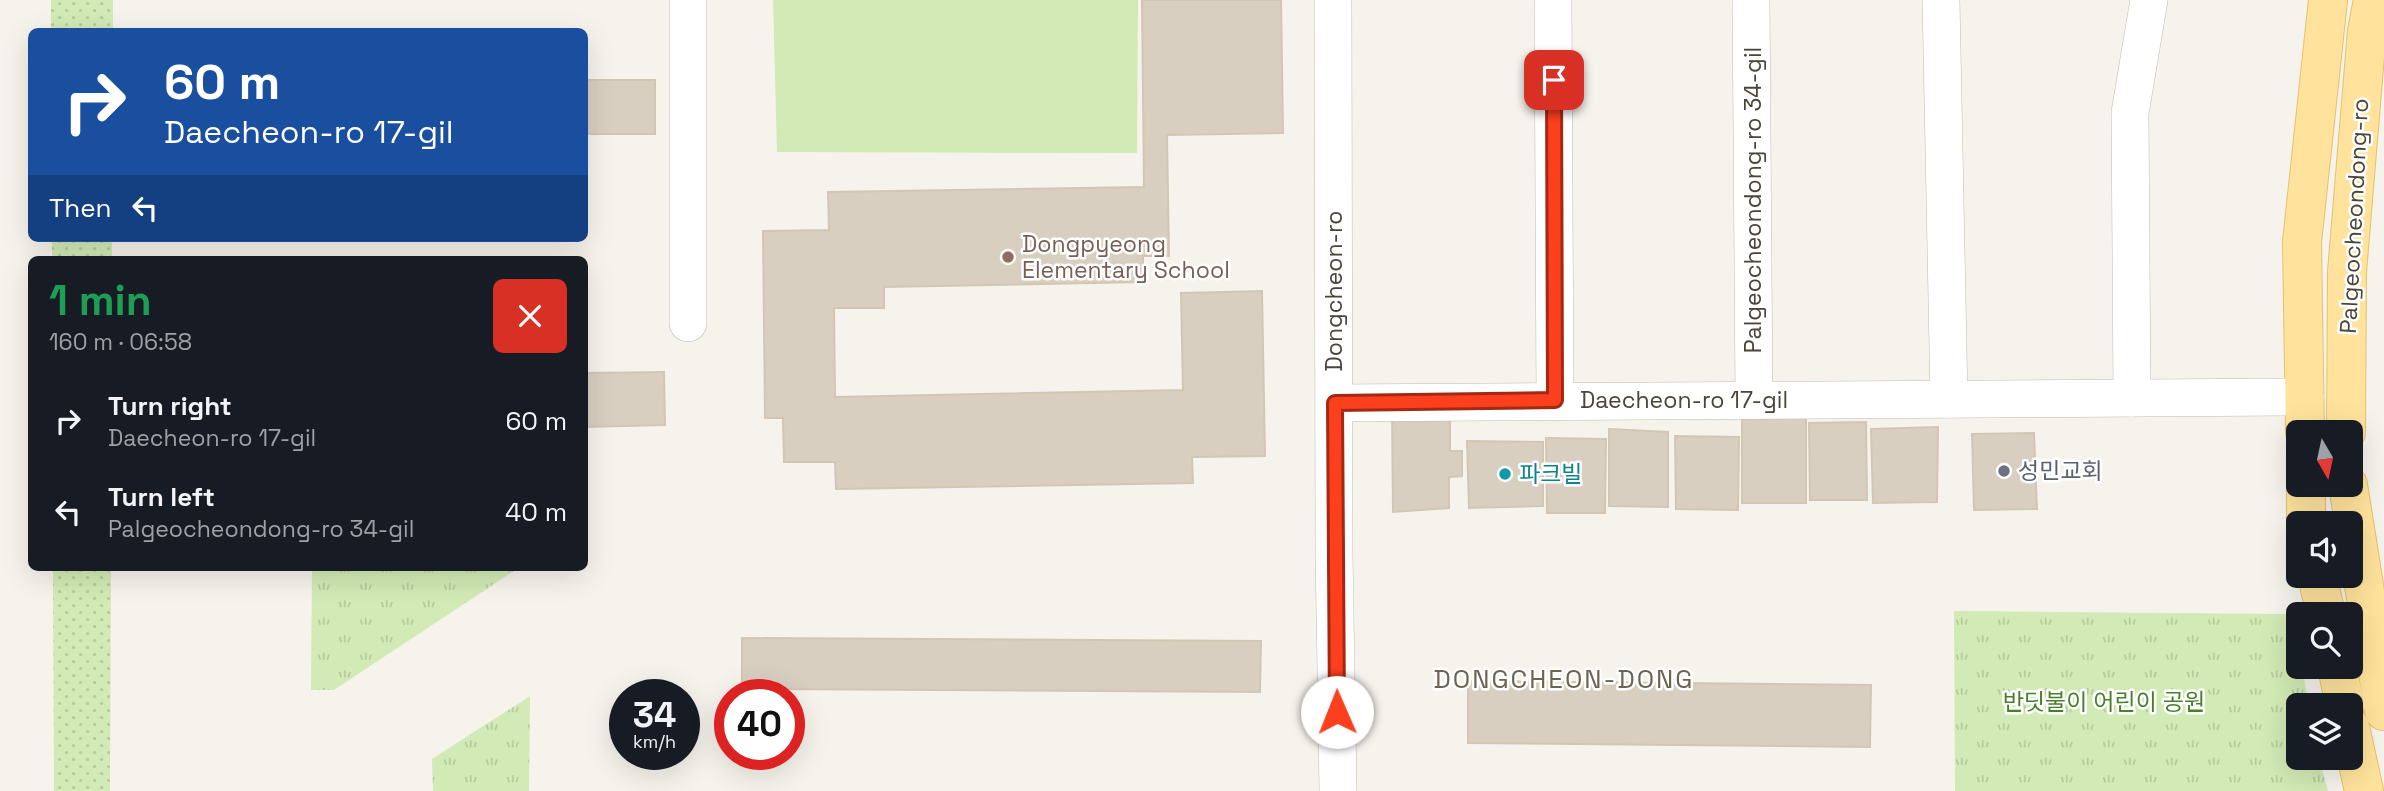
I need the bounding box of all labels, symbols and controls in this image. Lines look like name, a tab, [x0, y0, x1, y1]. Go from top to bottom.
street label: Palgeocheondong-ro 34-gil	[1738, 47, 1768, 353]
pin	[1524, 50, 1584, 110]
text: 60 m	[164, 51, 280, 113]
icon: right	[49, 56, 140, 147]
icon: arrive	[1535, 61, 1573, 99]
street label: Palgeocheondong-ro	[2333, 98, 2375, 334]
text: Daecheon-ro 17-gil	[164, 112, 454, 152]
icon: left	[126, 189, 164, 227]
text: Then	[49, 191, 112, 225]
street label: Dongcheon-ro	[1319, 210, 1349, 372]
place label: Dongpyeong Elementary School	[1022, 229, 1230, 285]
marker: Dongpyeong Elementary School	[1000, 249, 1016, 265]
text: 1 min	[49, 274, 152, 327]
button: close	[493, 279, 567, 353]
text: 160 m · 06:58	[49, 327, 192, 357]
street label: Daecheon-ro 17-gil	[1580, 385, 1788, 415]
text: Turn right	[108, 389, 232, 423]
icon: right	[49, 402, 87, 440]
text: 60 m	[505, 404, 567, 438]
north arrow	[2286, 420, 2362, 497]
map controls	[2286, 420, 2363, 770]
text: Daecheon-ro 17-gil	[108, 423, 316, 453]
place label: 성민교회	[2018, 456, 2103, 486]
place label: 파크빌	[1519, 459, 1582, 489]
marker: 성민교회	[1996, 463, 2012, 479]
marker: 파크빌	[1497, 466, 1513, 482]
text: Turn left	[108, 480, 215, 514]
icon: left	[49, 493, 87, 531]
text: 40 m	[505, 495, 567, 529]
button: sound	[2286, 511, 2363, 588]
text: Palgeocheondong-ro 34-gil	[108, 514, 414, 544]
button: search	[2286, 602, 2363, 679]
district label: DONGCHEON-DONG	[1434, 662, 1695, 696]
position arrow	[1300, 675, 1374, 749]
speed limit sign: 40	[714, 679, 805, 770]
park label: 반딧불이 어린이 공원	[2003, 687, 2205, 717]
text: 34	[633, 693, 676, 737]
button: layers	[2286, 693, 2363, 770]
text: km/h	[633, 730, 676, 753]

